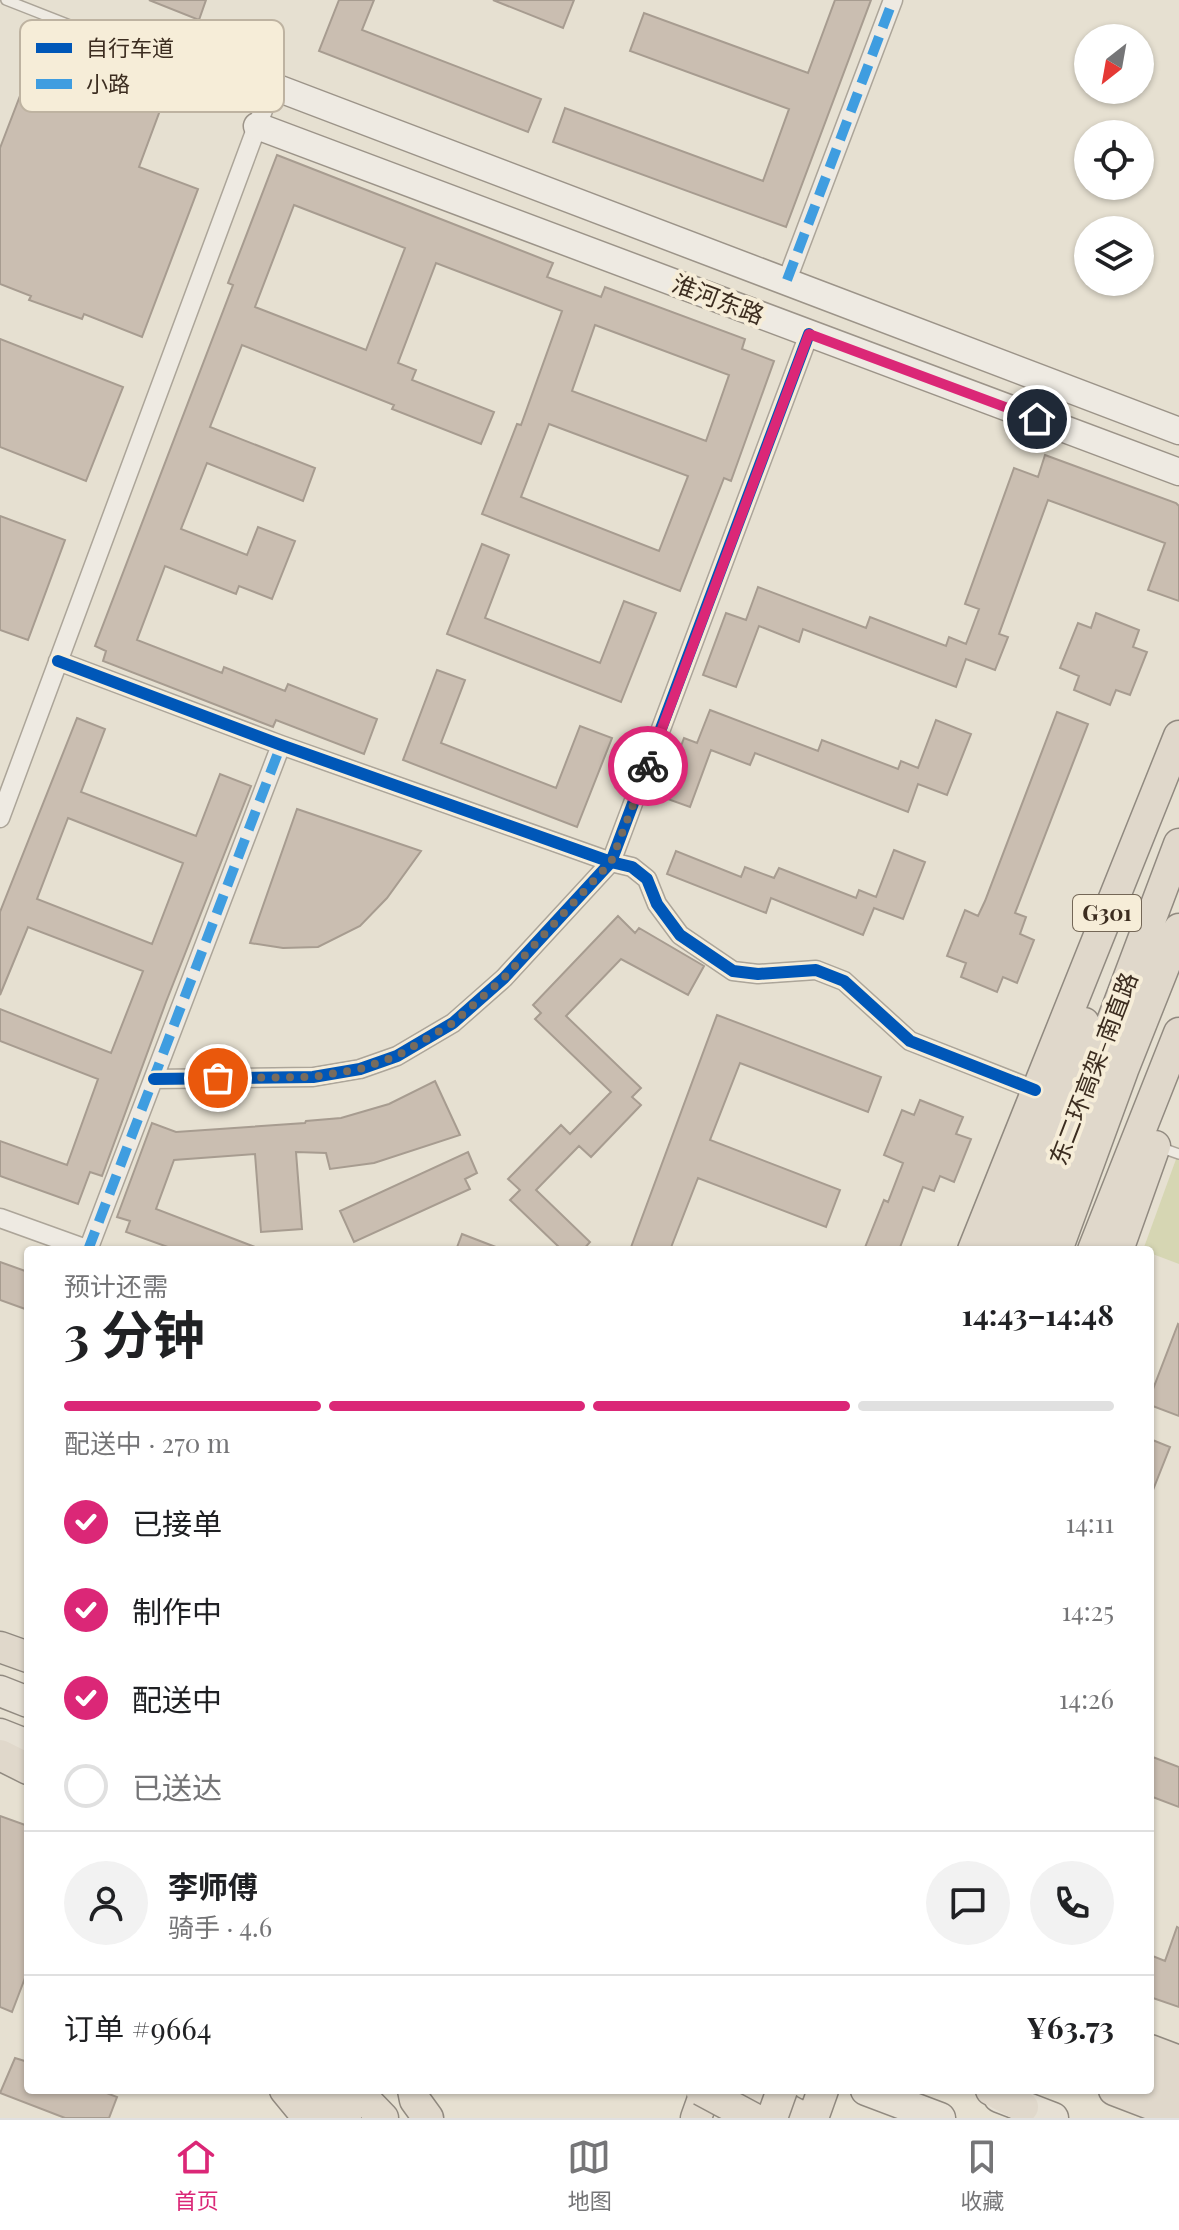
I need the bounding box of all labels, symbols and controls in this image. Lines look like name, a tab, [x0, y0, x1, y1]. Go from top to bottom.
legend	[20, 20, 284, 112]
north arrow	[1074, 24, 1154, 104]
map controls	[1074, 24, 1154, 296]
text: 自行车道	[86, 32, 174, 62]
text: 小路	[86, 68, 130, 98]
button: locate	[1074, 120, 1154, 200]
button: layers	[1074, 216, 1154, 296]
street label: 淮河东路	[668, 266, 769, 330]
pin	[1003, 385, 1071, 453]
icon: home	[1015, 397, 1059, 441]
courier	[608, 726, 688, 806]
icon: bike	[626, 744, 670, 788]
road number: G301	[1073, 895, 1141, 931]
street label: 东二环高架-南直路	[1041, 967, 1144, 1169]
pin	[184, 1044, 252, 1112]
icon: bag	[196, 1056, 240, 1100]
text: 预计还需	[64, 1268, 168, 1303]
text: 14:43–14:48	[962, 1294, 1114, 1334]
text: 3 分钟	[64, 1298, 205, 1367]
text: 配送中 · 270 m	[64, 1425, 230, 1460]
icon: check	[64, 1500, 108, 1544]
text: 已接单	[132, 1503, 222, 1543]
text: 14:11	[1065, 1505, 1114, 1540]
icon: check	[64, 1588, 108, 1632]
text: 制作中	[132, 1591, 222, 1631]
text: 14:25	[1061, 1593, 1114, 1628]
icon: check	[64, 1676, 108, 1720]
text: 配送中	[132, 1679, 222, 1719]
text: 14:26	[1059, 1681, 1114, 1716]
text: 已送达	[132, 1767, 222, 1807]
button: person	[64, 1861, 148, 1945]
button: chat	[926, 1861, 1010, 1945]
button: phone	[1030, 1861, 1114, 1945]
text: 李师傅	[168, 1866, 258, 1906]
text: 骑手 · 4.6	[168, 1909, 272, 1944]
text: ¥63.73	[1026, 2007, 1114, 2047]
text: 订单 #9664	[64, 2008, 212, 2048]
tab: 首页	[174, 2135, 219, 2215]
tab: 地图	[567, 2135, 612, 2215]
tab: 收藏	[960, 2135, 1005, 2215]

